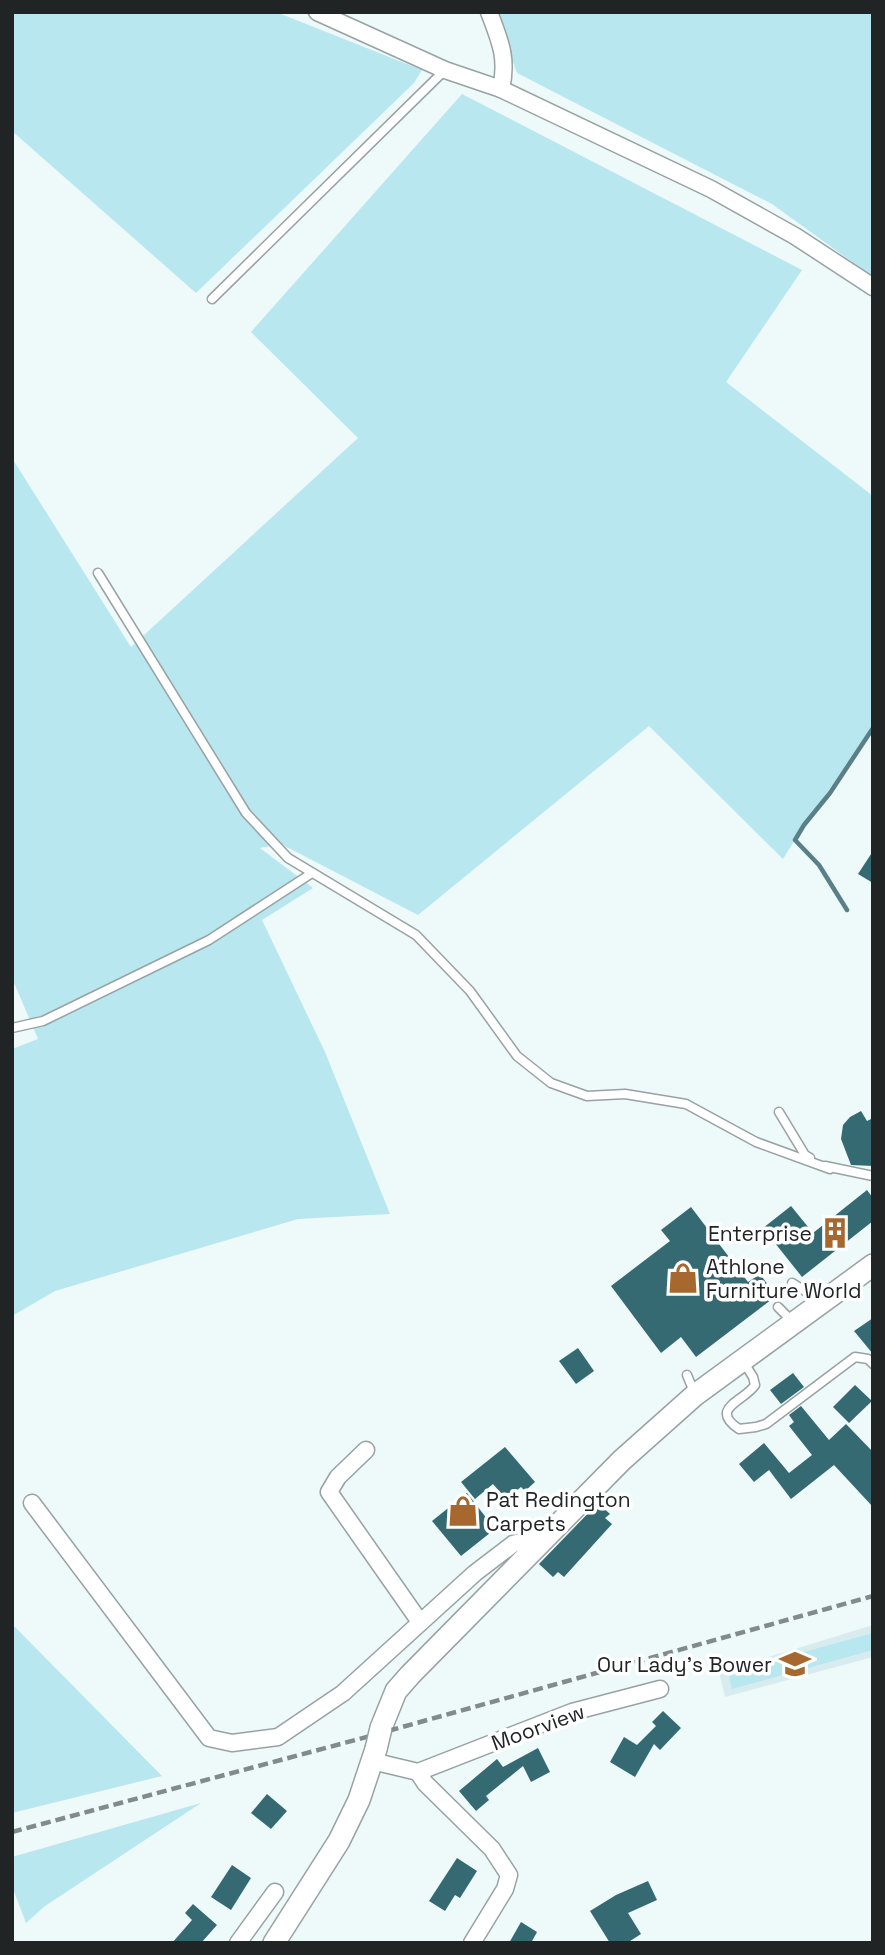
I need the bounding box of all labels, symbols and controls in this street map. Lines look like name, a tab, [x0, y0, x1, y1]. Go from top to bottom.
building icon: Enterprise	[818, 1216, 852, 1250]
place label: Enterprise	[708, 1220, 812, 1247]
place label: Athlone Furniture World	[706, 1253, 862, 1304]
shop icon: Athlone Furniture World	[666, 1261, 700, 1295]
place label: Pat Redington Carpets	[486, 1486, 631, 1537]
shop icon: Pat Redington Carpets	[446, 1494, 480, 1528]
school or university icon: Our Lady's Bower	[778, 1647, 812, 1681]
place label: Our Lady's Bower	[597, 1651, 772, 1678]
street label: Moorview	[488, 1698, 588, 1756]

